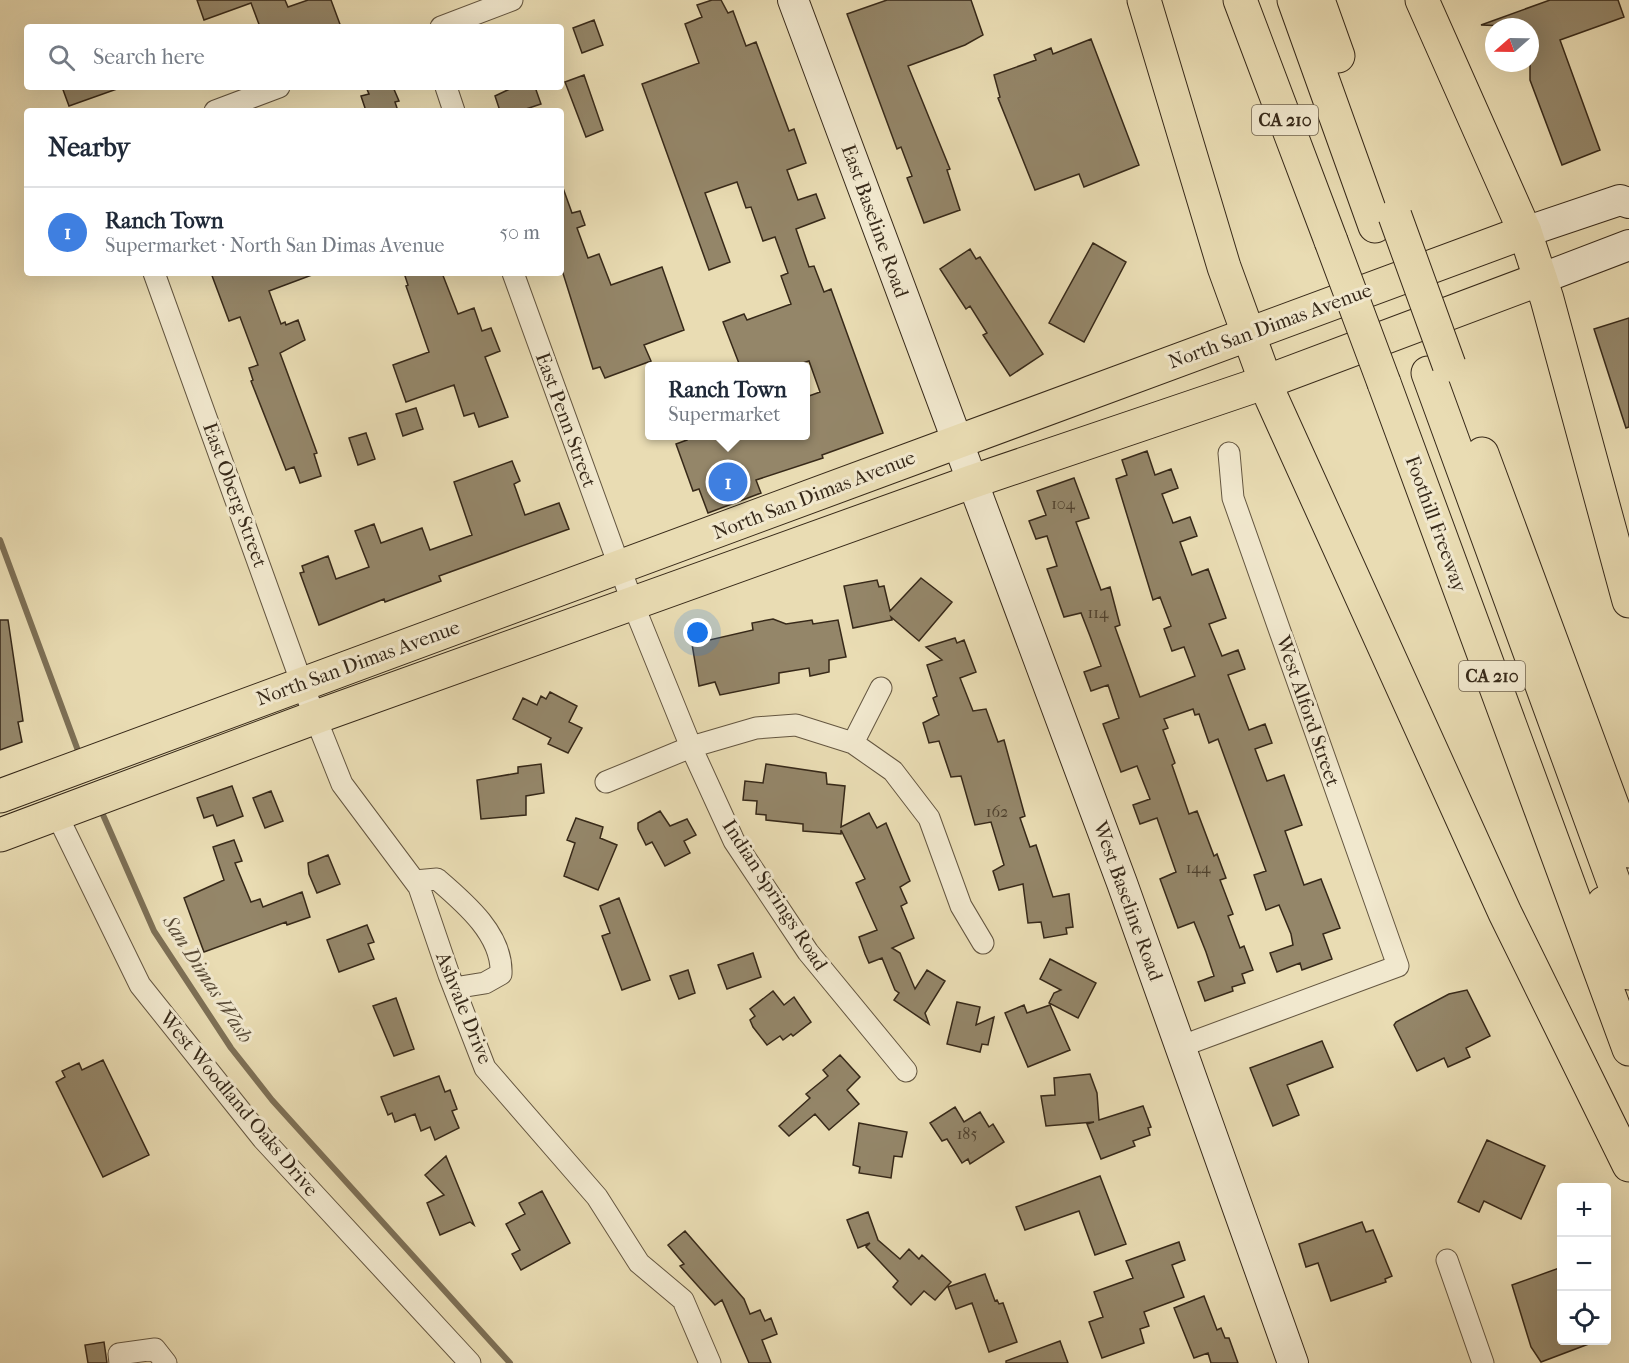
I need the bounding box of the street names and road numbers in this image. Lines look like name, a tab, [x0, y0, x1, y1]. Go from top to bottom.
road number: CA 210	[1252, 105, 1318, 135]
street label: East Baseline Road	[837, 141, 914, 302]
street label: North San Dimas Avenue	[1165, 278, 1375, 374]
street label: East Penn Street	[531, 349, 601, 491]
street label: East Oberg Street	[198, 419, 272, 571]
street label: North San Dimas Avenue	[710, 446, 918, 544]
street label: Foothill Freeway	[1401, 453, 1472, 597]
street label: North San Dimas Avenue	[253, 615, 463, 711]
street label: West Alford Street	[1271, 632, 1345, 789]
road number: CA 210	[1459, 661, 1525, 691]
street label: Indian Springs Road	[718, 815, 833, 976]
street label: West Baseline Road	[1088, 817, 1168, 985]
street label: Ashvale Drive	[431, 948, 497, 1067]
street label: West Woodland Oaks Drive	[154, 1006, 323, 1201]

